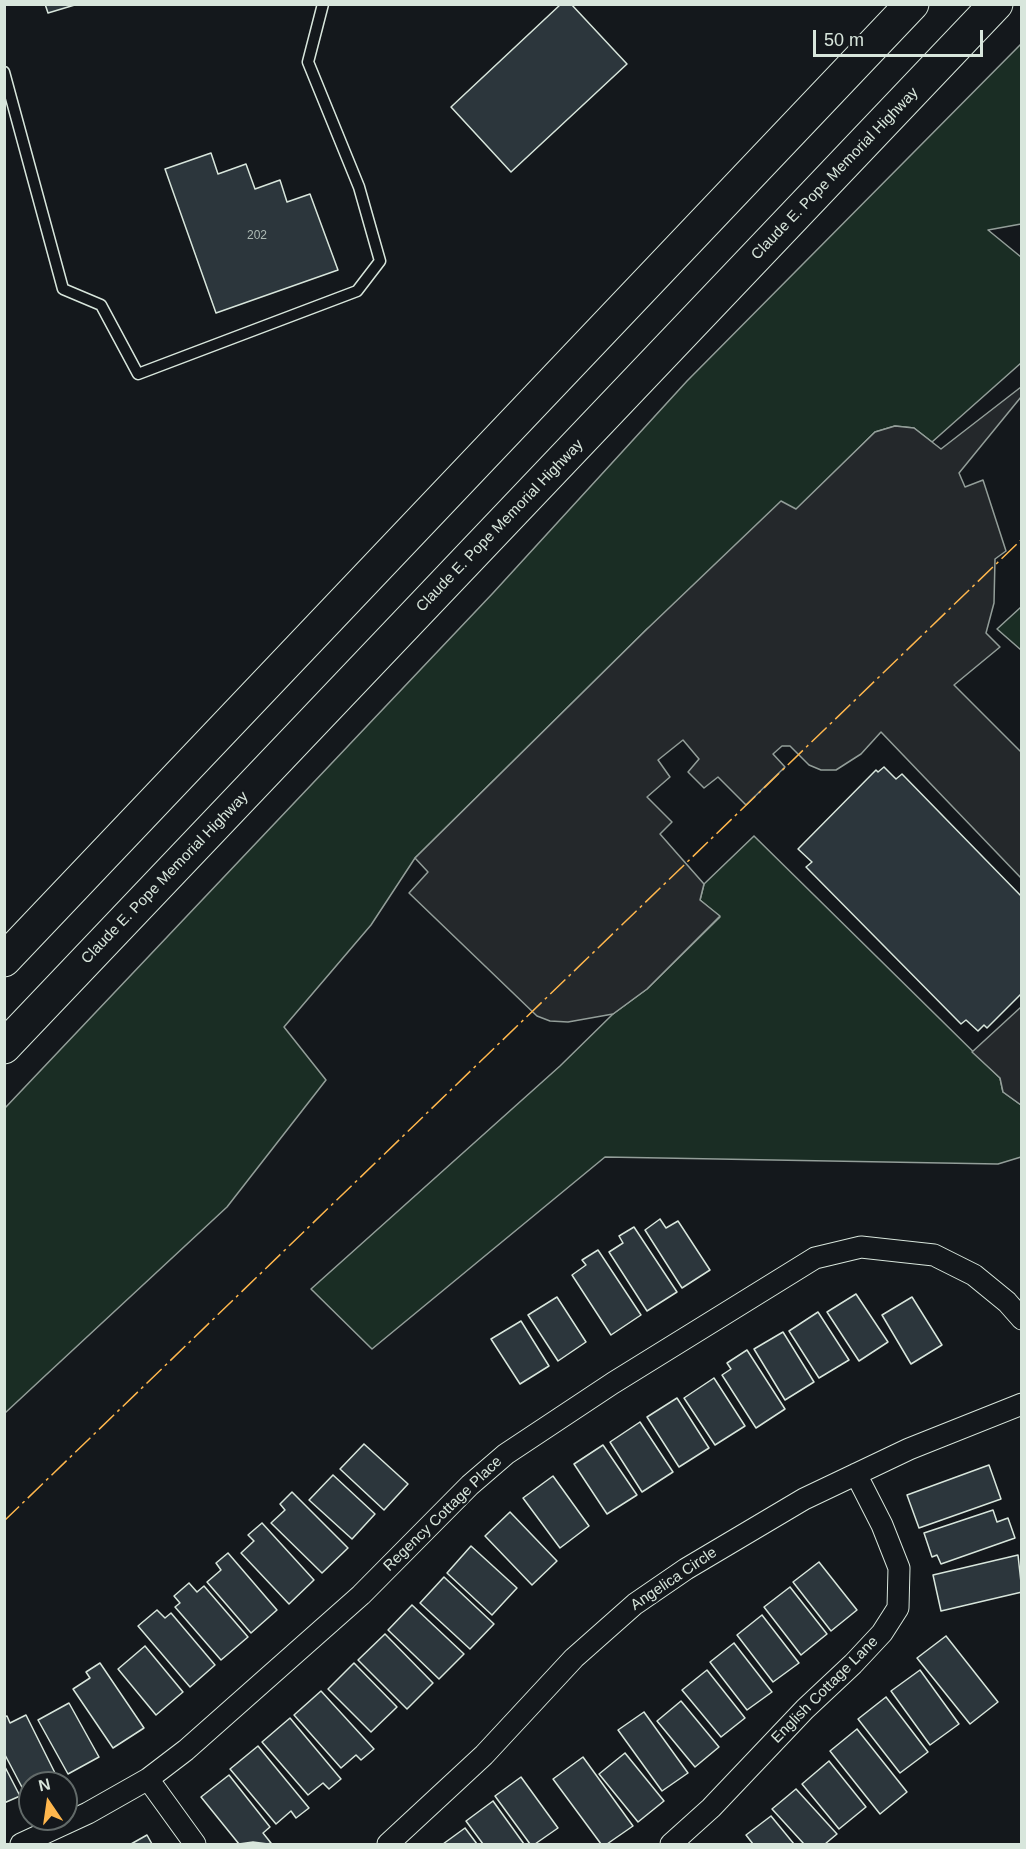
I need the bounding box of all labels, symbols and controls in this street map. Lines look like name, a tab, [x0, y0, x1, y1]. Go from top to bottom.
scale bar	[816, 18, 986, 56]
text: 50 m	[824, 30, 864, 50]
street label: Claude E. Pope Memorial Highway	[748, 84, 922, 264]
house number: 202	[247, 229, 267, 243]
street label: Claude E. Pope Memorial Highway	[413, 436, 587, 616]
street label: Claude E. Pope Memorial Highway	[78, 788, 252, 968]
street label: Regency Cottage Place	[380, 1453, 506, 1575]
street label: Angelica Circle	[627, 1544, 721, 1614]
street label: English Cottage Lane	[768, 1633, 882, 1747]
north arrow	[18, 1771, 78, 1831]
text: N	[37, 1775, 52, 1795]

